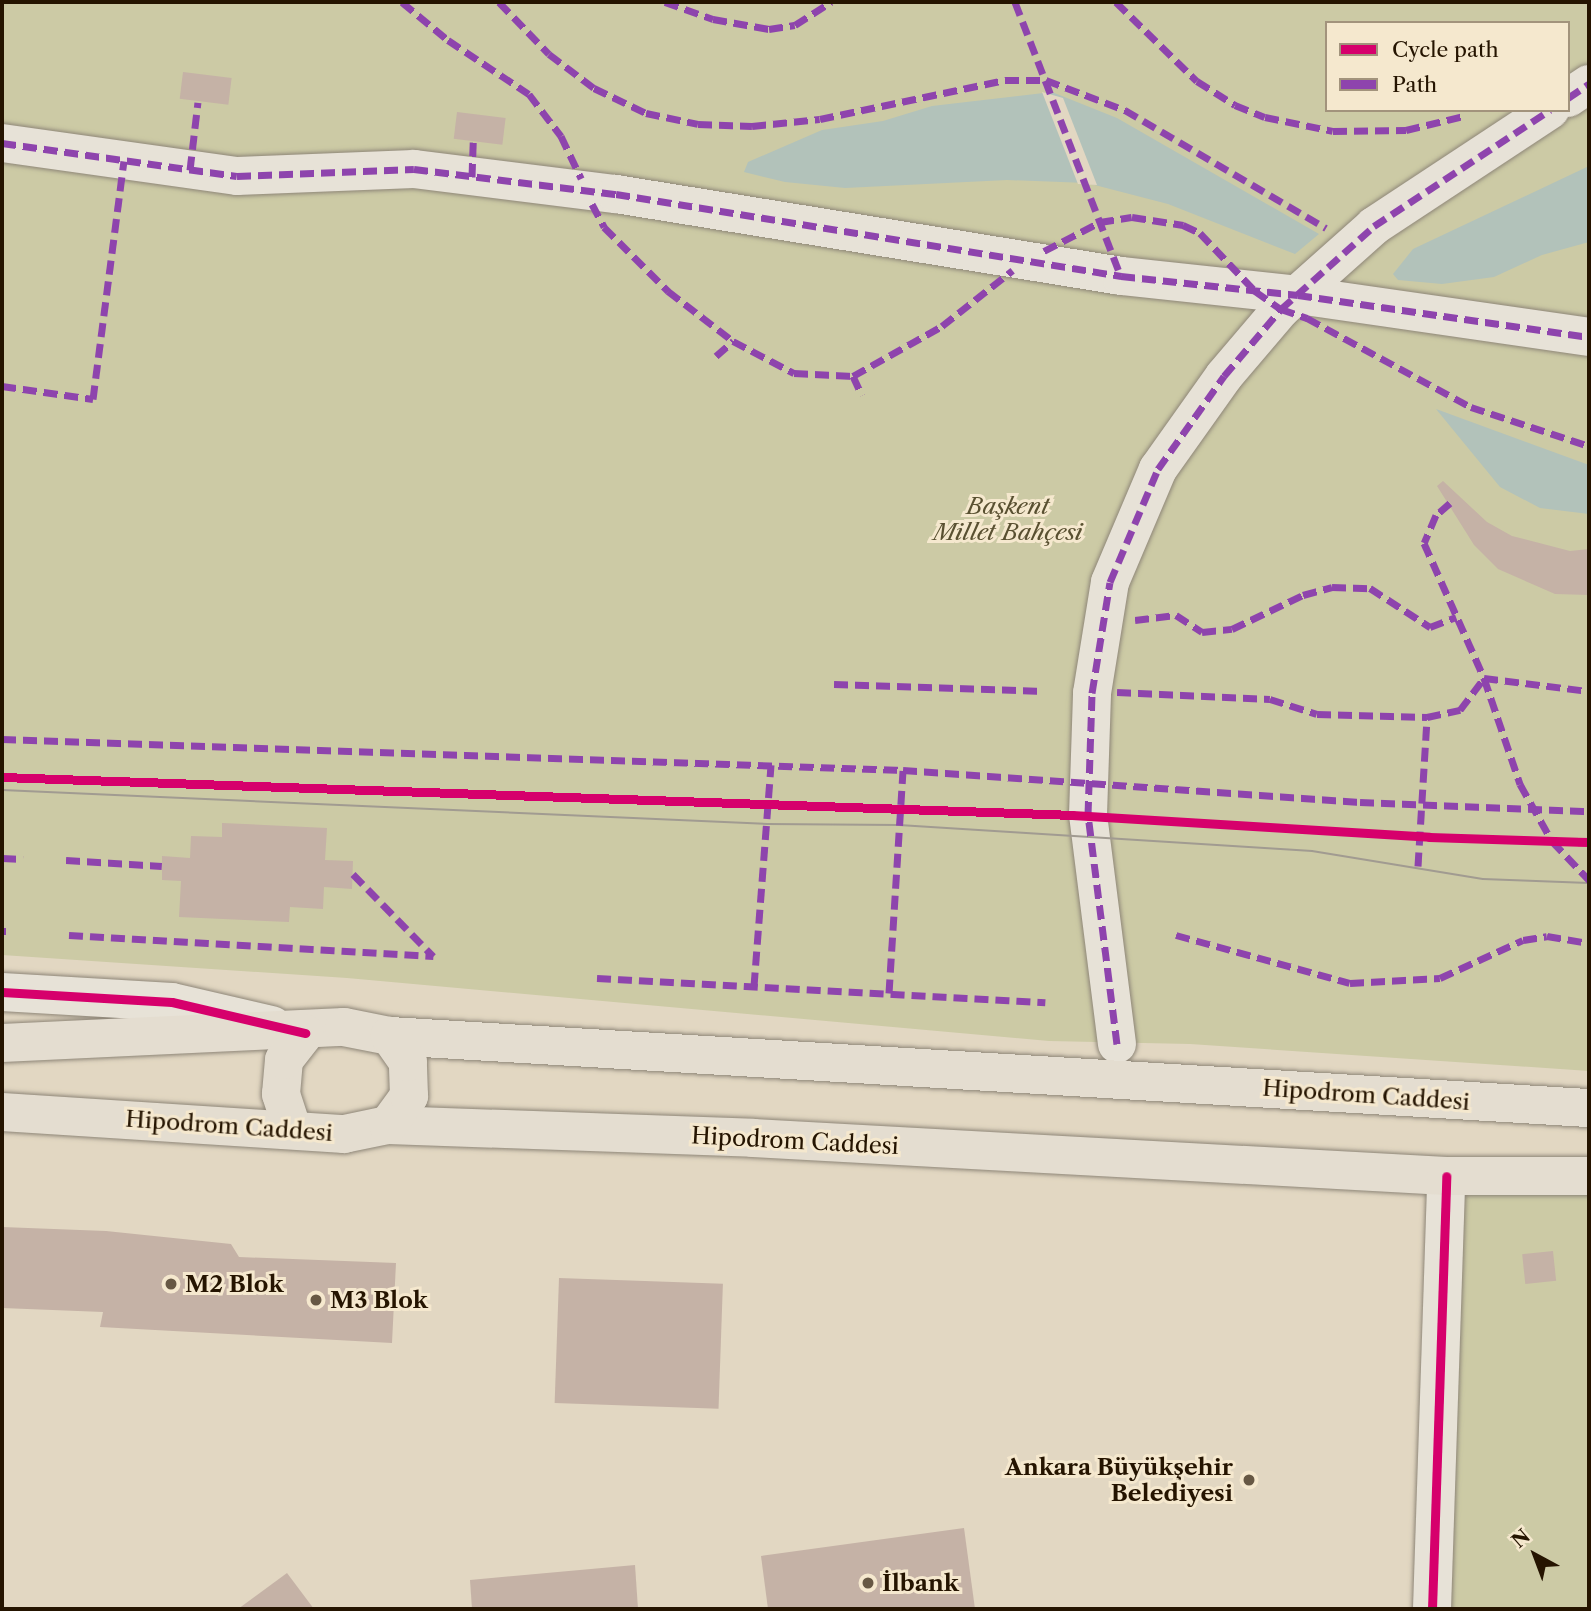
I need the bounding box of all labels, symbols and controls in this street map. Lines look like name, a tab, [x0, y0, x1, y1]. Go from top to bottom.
legend	[1325, 21, 1570, 112]
text: Cycle path	[1392, 37, 1499, 62]
text: Path	[1392, 72, 1437, 97]
park label: Başkent Millet Bahçesi	[933, 492, 1083, 546]
street label: Hipodrom Caddesi	[1261, 1074, 1471, 1116]
street label: Hipodrom Caddesi	[124, 1105, 334, 1147]
street label: Hipodrom Caddesi	[691, 1122, 899, 1160]
place label: M2 Blok	[185, 1270, 284, 1298]
marker: M2 Blok	[163, 1276, 179, 1292]
place label: M3 Blok	[330, 1286, 428, 1314]
marker: M3 Blok	[308, 1292, 324, 1308]
place label: Ankara Büyükşehir Belediyesi	[1005, 1453, 1233, 1507]
marker: Ankara Büyükşehir Belediyesi	[1239, 1470, 1259, 1490]
north arrow	[1500, 1520, 1570, 1590]
text: N	[1507, 1525, 1535, 1553]
place label: İlbank	[882, 1569, 959, 1597]
marker: İlbank	[860, 1575, 876, 1591]

